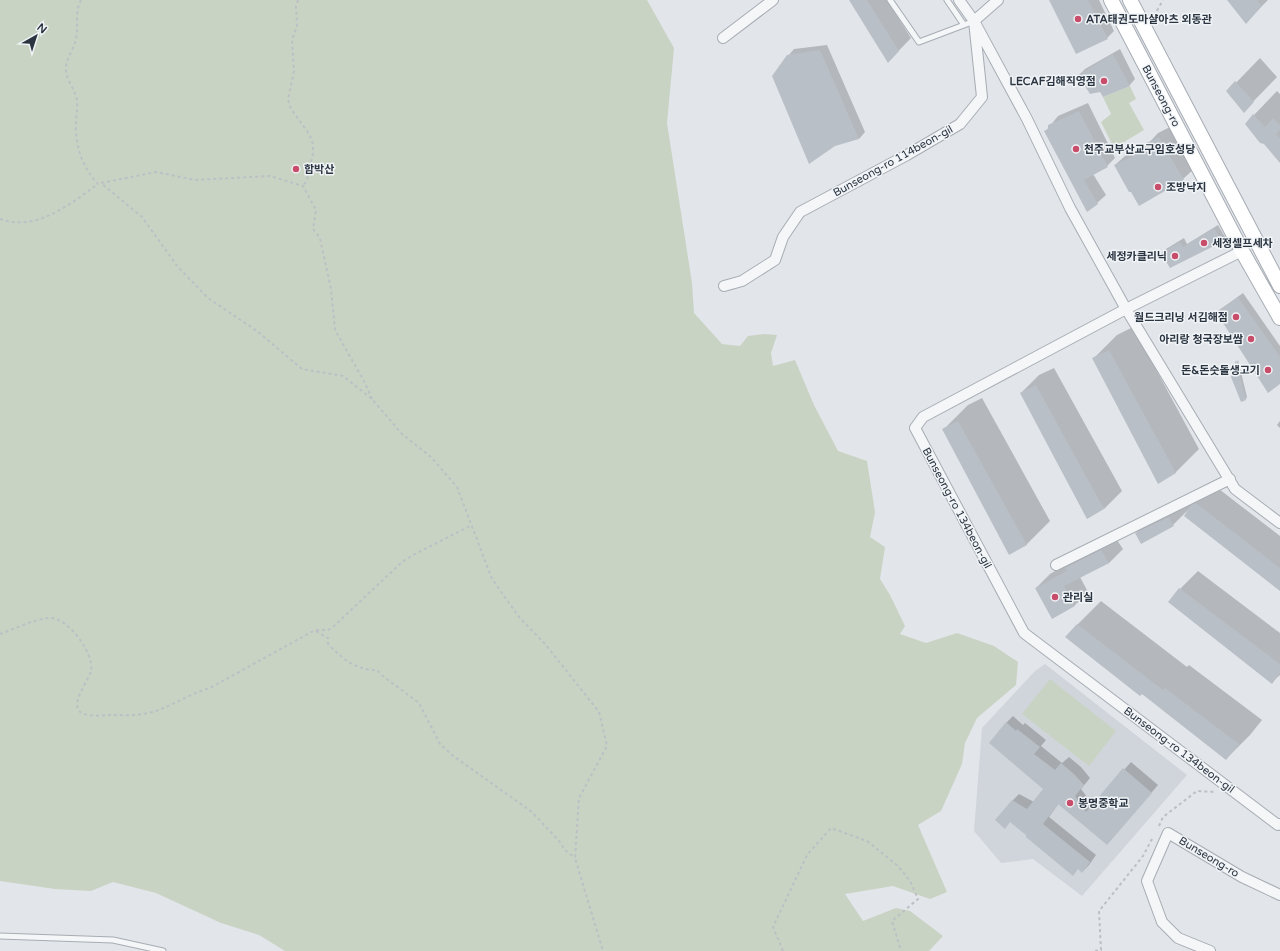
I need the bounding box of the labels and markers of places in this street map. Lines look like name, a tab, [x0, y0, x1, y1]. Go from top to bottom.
place label: ATA태권도마샬아츠 외동관	[1086, 13, 1212, 26]
marker: ATA태권도마샬아츠 외동관	[1073, 14, 1083, 24]
place label: LECAF김해직영점	[1010, 75, 1096, 88]
marker: LECAF김해직영점	[1099, 76, 1109, 86]
place label: 천주교부산교구임호성당	[1084, 143, 1195, 156]
marker: 천주교부산교구임호성당	[1071, 144, 1081, 154]
place label: 함박산	[304, 163, 334, 176]
marker: 함박산	[291, 164, 301, 174]
place label: 조방낙지	[1166, 181, 1206, 194]
marker: 조방낙지	[1153, 182, 1163, 192]
place label: 세정셀프세차	[1212, 237, 1273, 250]
marker: 세정셀프세차	[1199, 238, 1209, 248]
place label: 세정카클리닉	[1106, 250, 1167, 263]
marker: 세정카클리닉	[1170, 251, 1180, 261]
place label: 월드크리닝 서김해점	[1134, 311, 1228, 324]
marker: 월드크리닝 서김해점	[1231, 312, 1241, 322]
place label: 아리랑 청국장보쌈	[1159, 333, 1243, 346]
marker: 아리랑 청국장보쌈	[1246, 334, 1256, 344]
place label: 돈&돈숫돌생고기	[1181, 364, 1260, 377]
marker: 돈&돈숫돌생고기	[1263, 365, 1273, 375]
place label: 관리실	[1063, 591, 1093, 604]
marker: 관리실	[1050, 592, 1060, 602]
place label: 봉명중학교	[1078, 797, 1129, 810]
marker: 봉명중학교	[1065, 798, 1075, 808]

